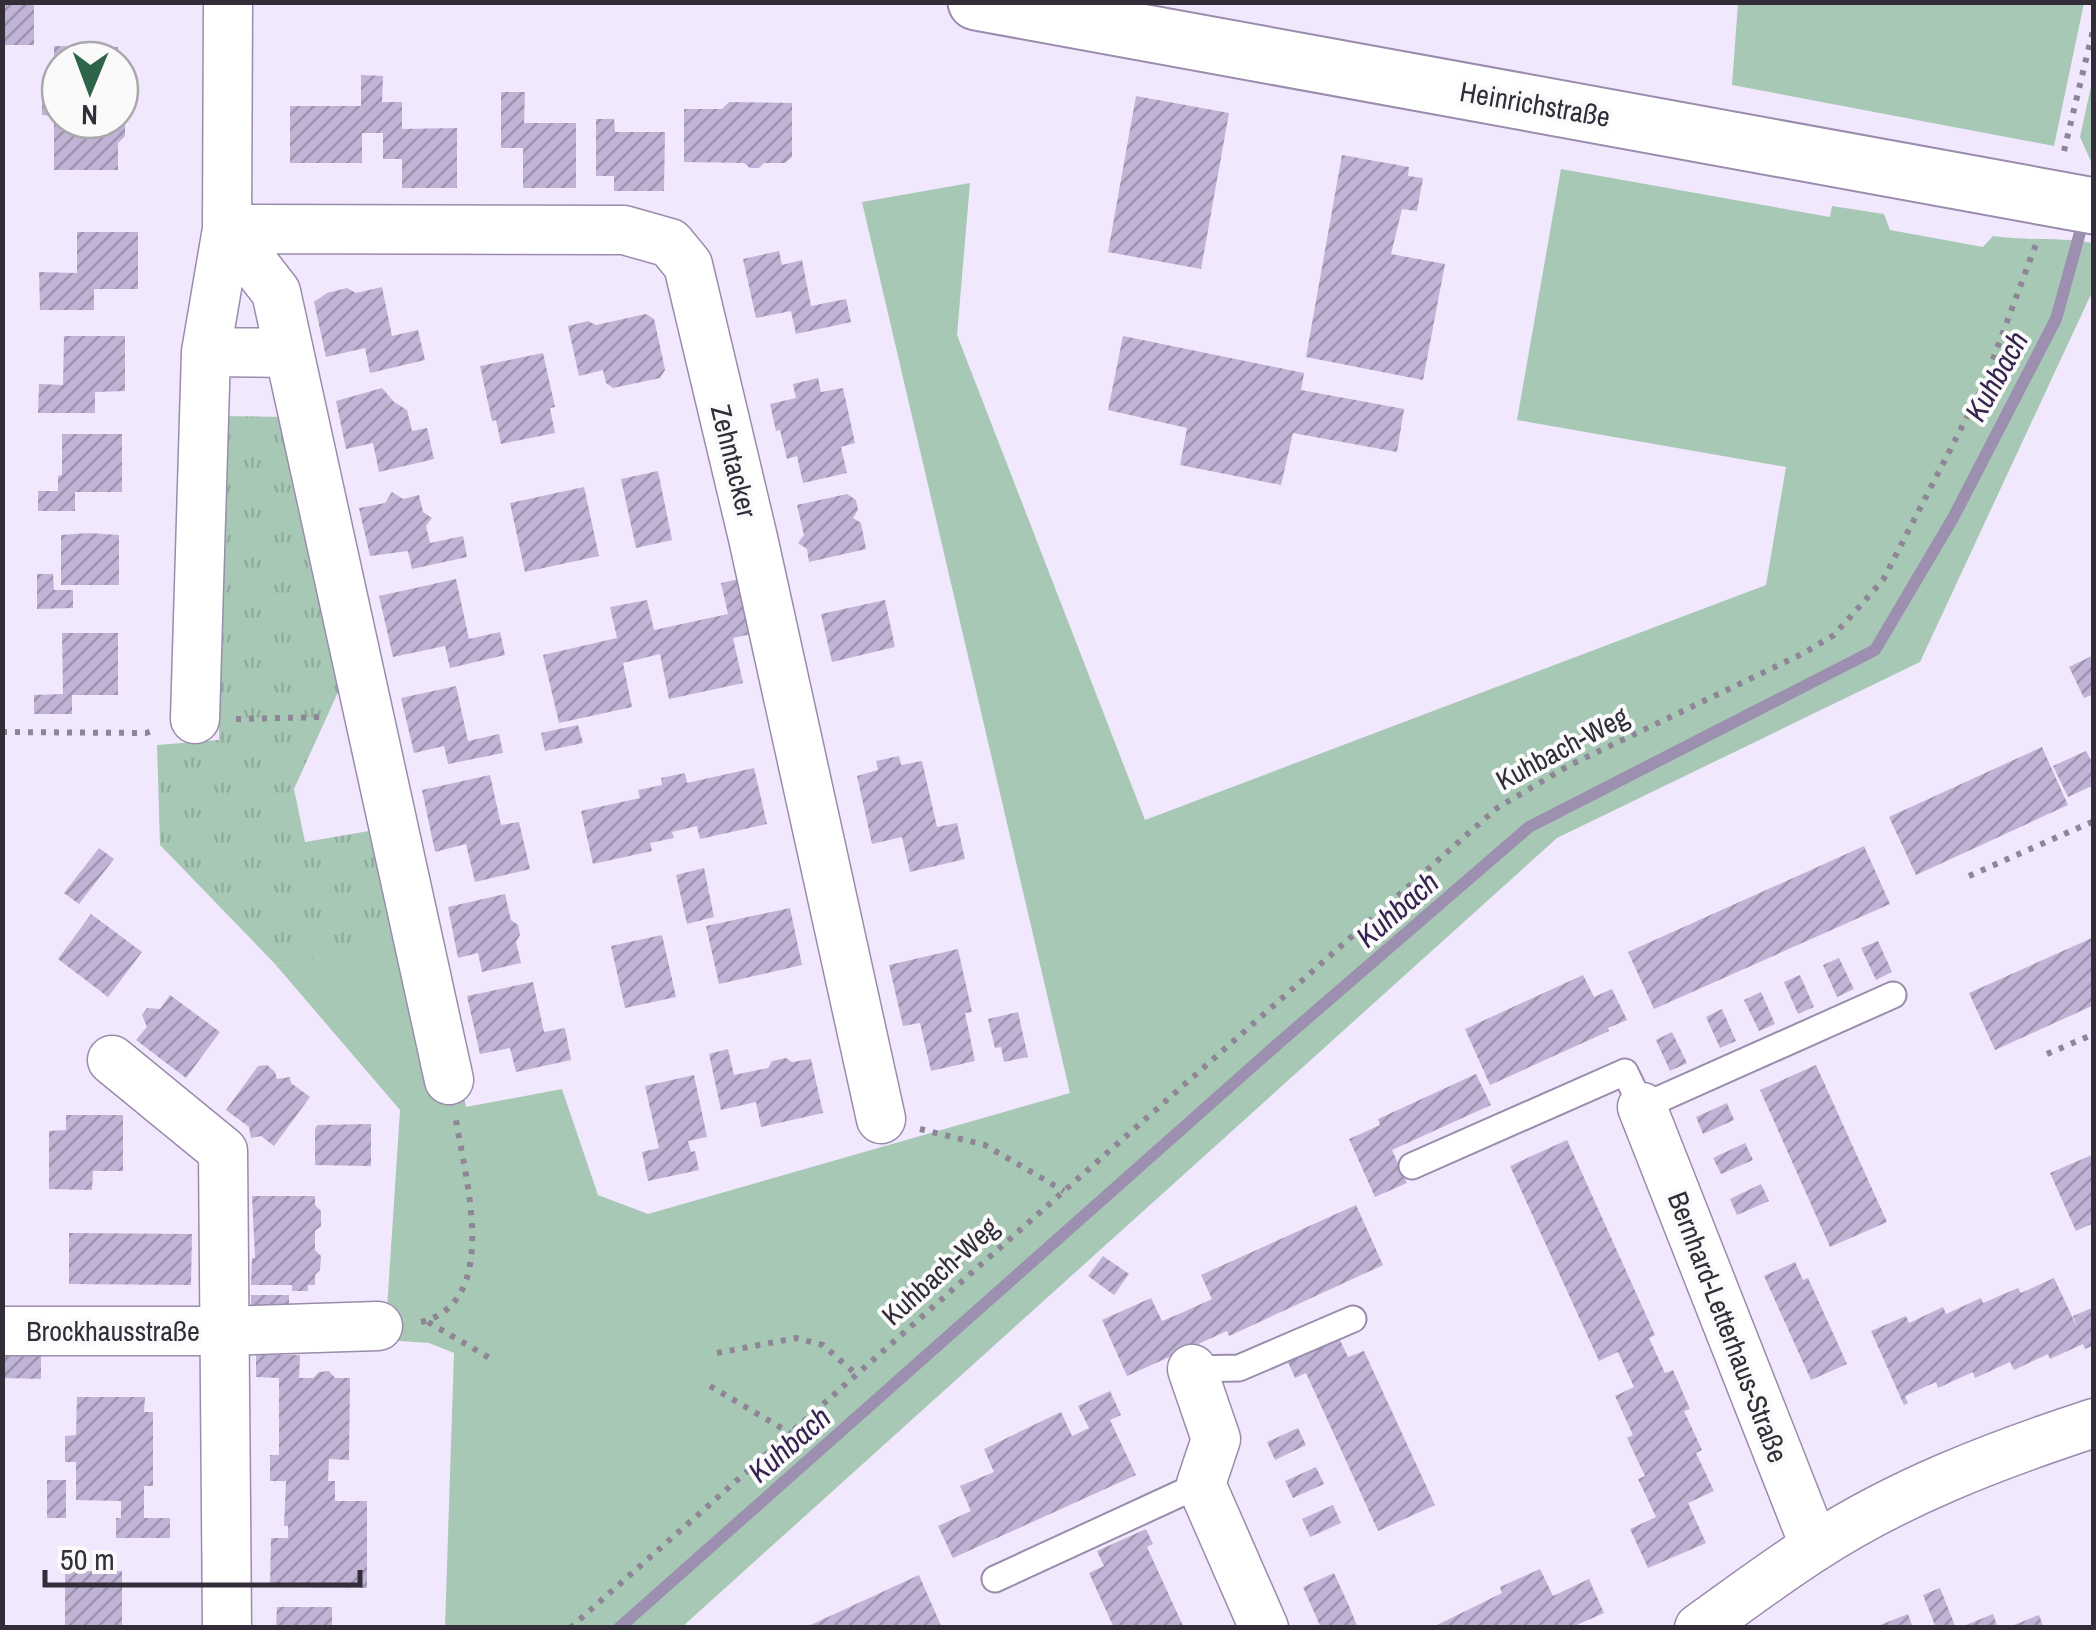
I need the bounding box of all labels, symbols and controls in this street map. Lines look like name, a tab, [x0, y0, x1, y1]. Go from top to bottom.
north arrow	[40, 40, 140, 140]
street label: Heinrichstraße	[1457, 72, 1613, 136]
text: N	[81, 96, 98, 134]
water label: Kuhbach	[1955, 324, 2037, 428]
street label: Zehntacker	[702, 401, 766, 522]
street label: Kuhbach-Weg	[1489, 697, 1635, 799]
water label: Kuhbach	[1347, 862, 1447, 956]
street label: Bernhard-Letterhaus-Straße	[1659, 1186, 1797, 1468]
street label: Kuhbach-Weg	[873, 1208, 1007, 1334]
street label: Brockhausstraße	[26, 1312, 200, 1350]
water label: Kuhbach	[739, 1397, 839, 1491]
scale bar	[45, 1525, 360, 1587]
text: 50 m	[60, 1539, 115, 1579]

